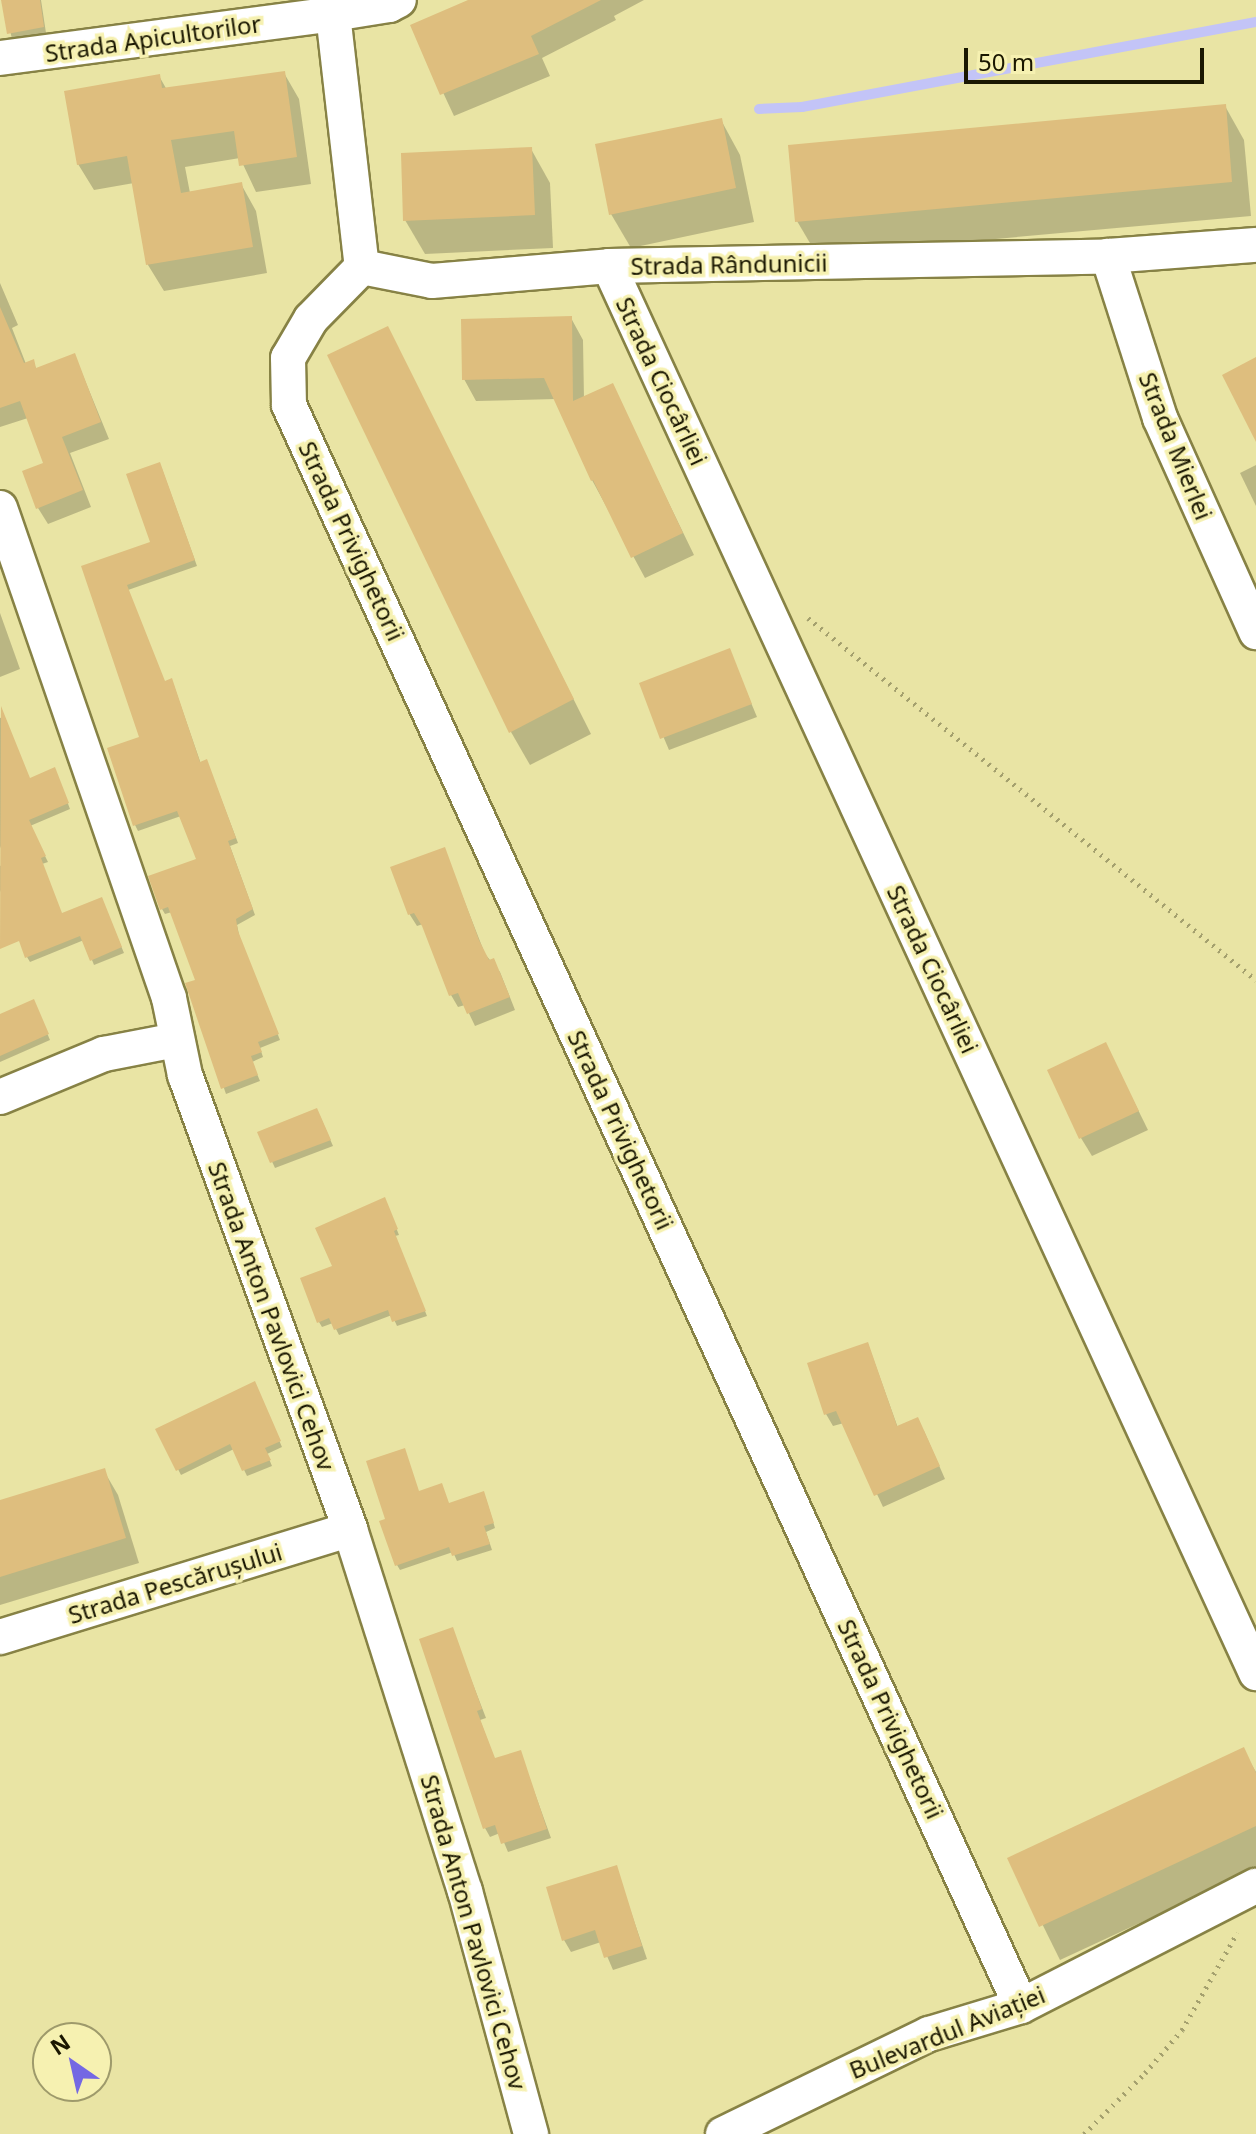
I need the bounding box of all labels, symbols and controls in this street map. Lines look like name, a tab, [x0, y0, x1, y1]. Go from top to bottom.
street label: Strada Apicultorilor	[43, 9, 263, 67]
scale bar	[968, 32, 1208, 82]
text: 50 m	[978, 45, 1034, 78]
street label: Strada Rândunicii	[630, 248, 828, 280]
street label: Strada Ciocârliei	[610, 292, 714, 470]
street label: Strada Mierlei	[1133, 368, 1219, 524]
street label: Strada Privighetorii	[293, 437, 411, 645]
street label: Strada Ciocârliei	[881, 880, 985, 1058]
street label: Strada Privighetorii	[562, 1026, 680, 1234]
street label: Strada Anton Pavlovici Cehov	[203, 1158, 341, 1474]
street label: Strada Pescărușului	[65, 1537, 285, 1629]
street label: Strada Privighetorii	[832, 1615, 950, 1823]
street label: Strada Anton Pavlovici Cehov	[415, 1771, 533, 2093]
street label: Bulevardul Aviației	[845, 1980, 1049, 2084]
north arrow	[32, 2022, 112, 2102]
text: N	[44, 2026, 75, 2061]

